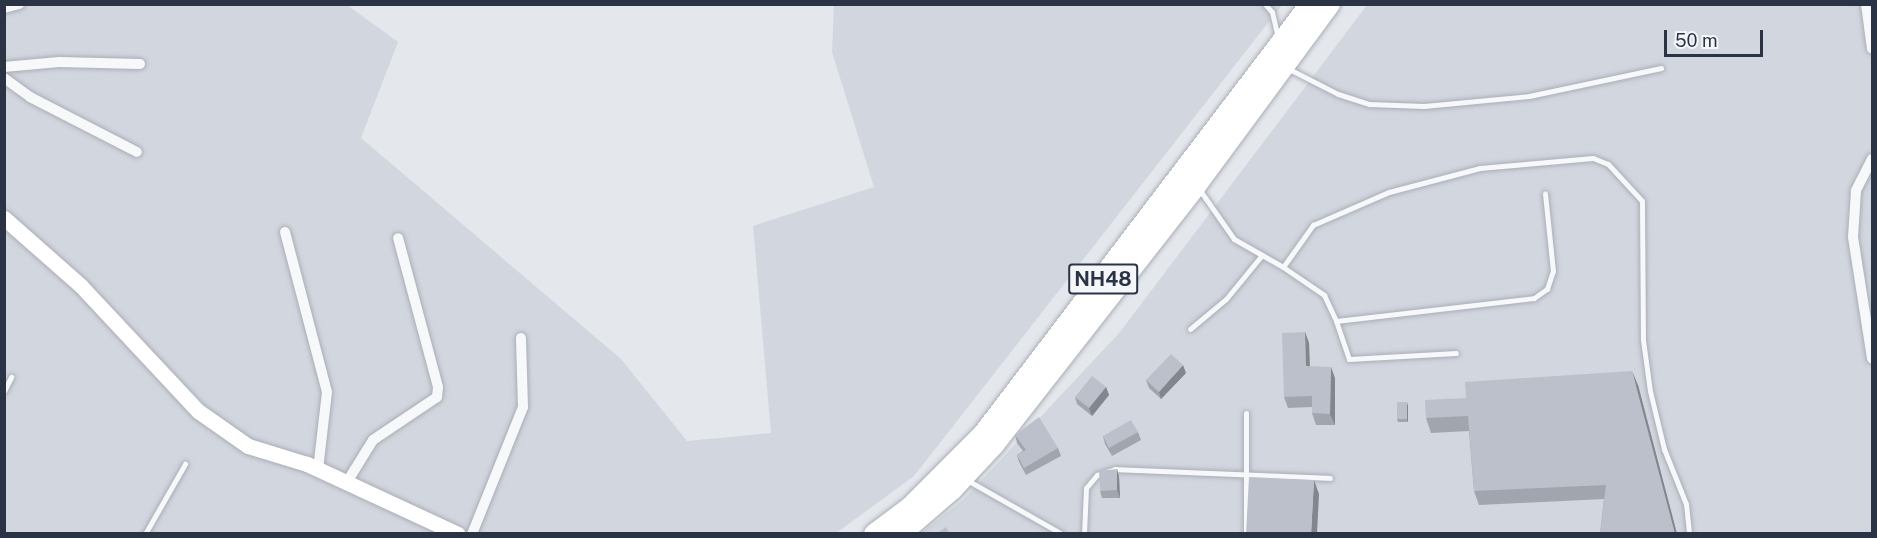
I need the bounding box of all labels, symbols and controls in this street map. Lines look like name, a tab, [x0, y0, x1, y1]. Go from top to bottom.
scale bar	[1667, 18, 1766, 56]
text: 50 m	[1675, 30, 1718, 51]
road number: NH48	[1067, 262, 1139, 296]

